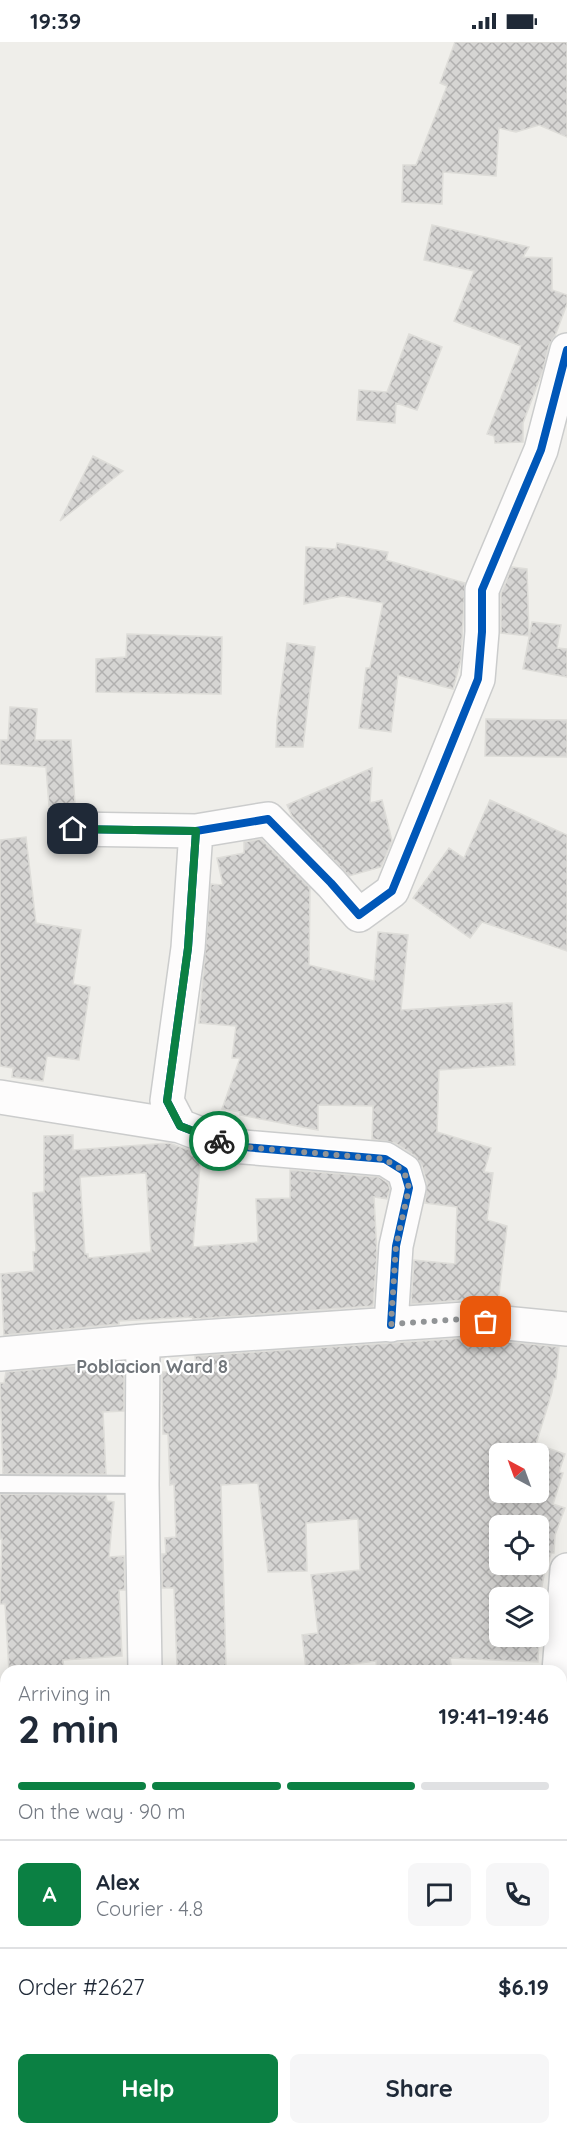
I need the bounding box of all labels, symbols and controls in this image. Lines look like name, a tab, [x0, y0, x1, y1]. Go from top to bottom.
text: 19:39	[30, 7, 81, 35]
pin	[47, 803, 98, 854]
icon: home	[56, 812, 89, 845]
courier	[189, 1111, 249, 1171]
icon: bike	[203, 1125, 236, 1158]
pin	[460, 1296, 511, 1347]
icon: bag	[469, 1305, 502, 1338]
district label: Poblacion Ward 8	[76, 1355, 228, 1378]
north arrow	[489, 1443, 549, 1503]
map controls	[489, 1443, 549, 1647]
button: locate	[489, 1515, 549, 1575]
button: layers	[489, 1587, 549, 1647]
text: Arriving in	[18, 1681, 111, 1706]
text: 19:41–19:46	[438, 1702, 549, 1730]
text: 2 min	[18, 1704, 120, 1753]
text: On the way · 90 m	[18, 1799, 185, 1824]
button: chat	[408, 1863, 471, 1926]
button: phone	[486, 1863, 549, 1926]
text: Alex	[96, 1868, 139, 1896]
text: A	[42, 1880, 57, 1908]
text: Courier · 4.8	[96, 1896, 203, 1921]
text: Order #2627	[18, 1973, 145, 2001]
text: $6.19	[498, 1973, 549, 2001]
button: Help	[18, 2054, 278, 2123]
button: Share	[290, 2054, 549, 2123]

